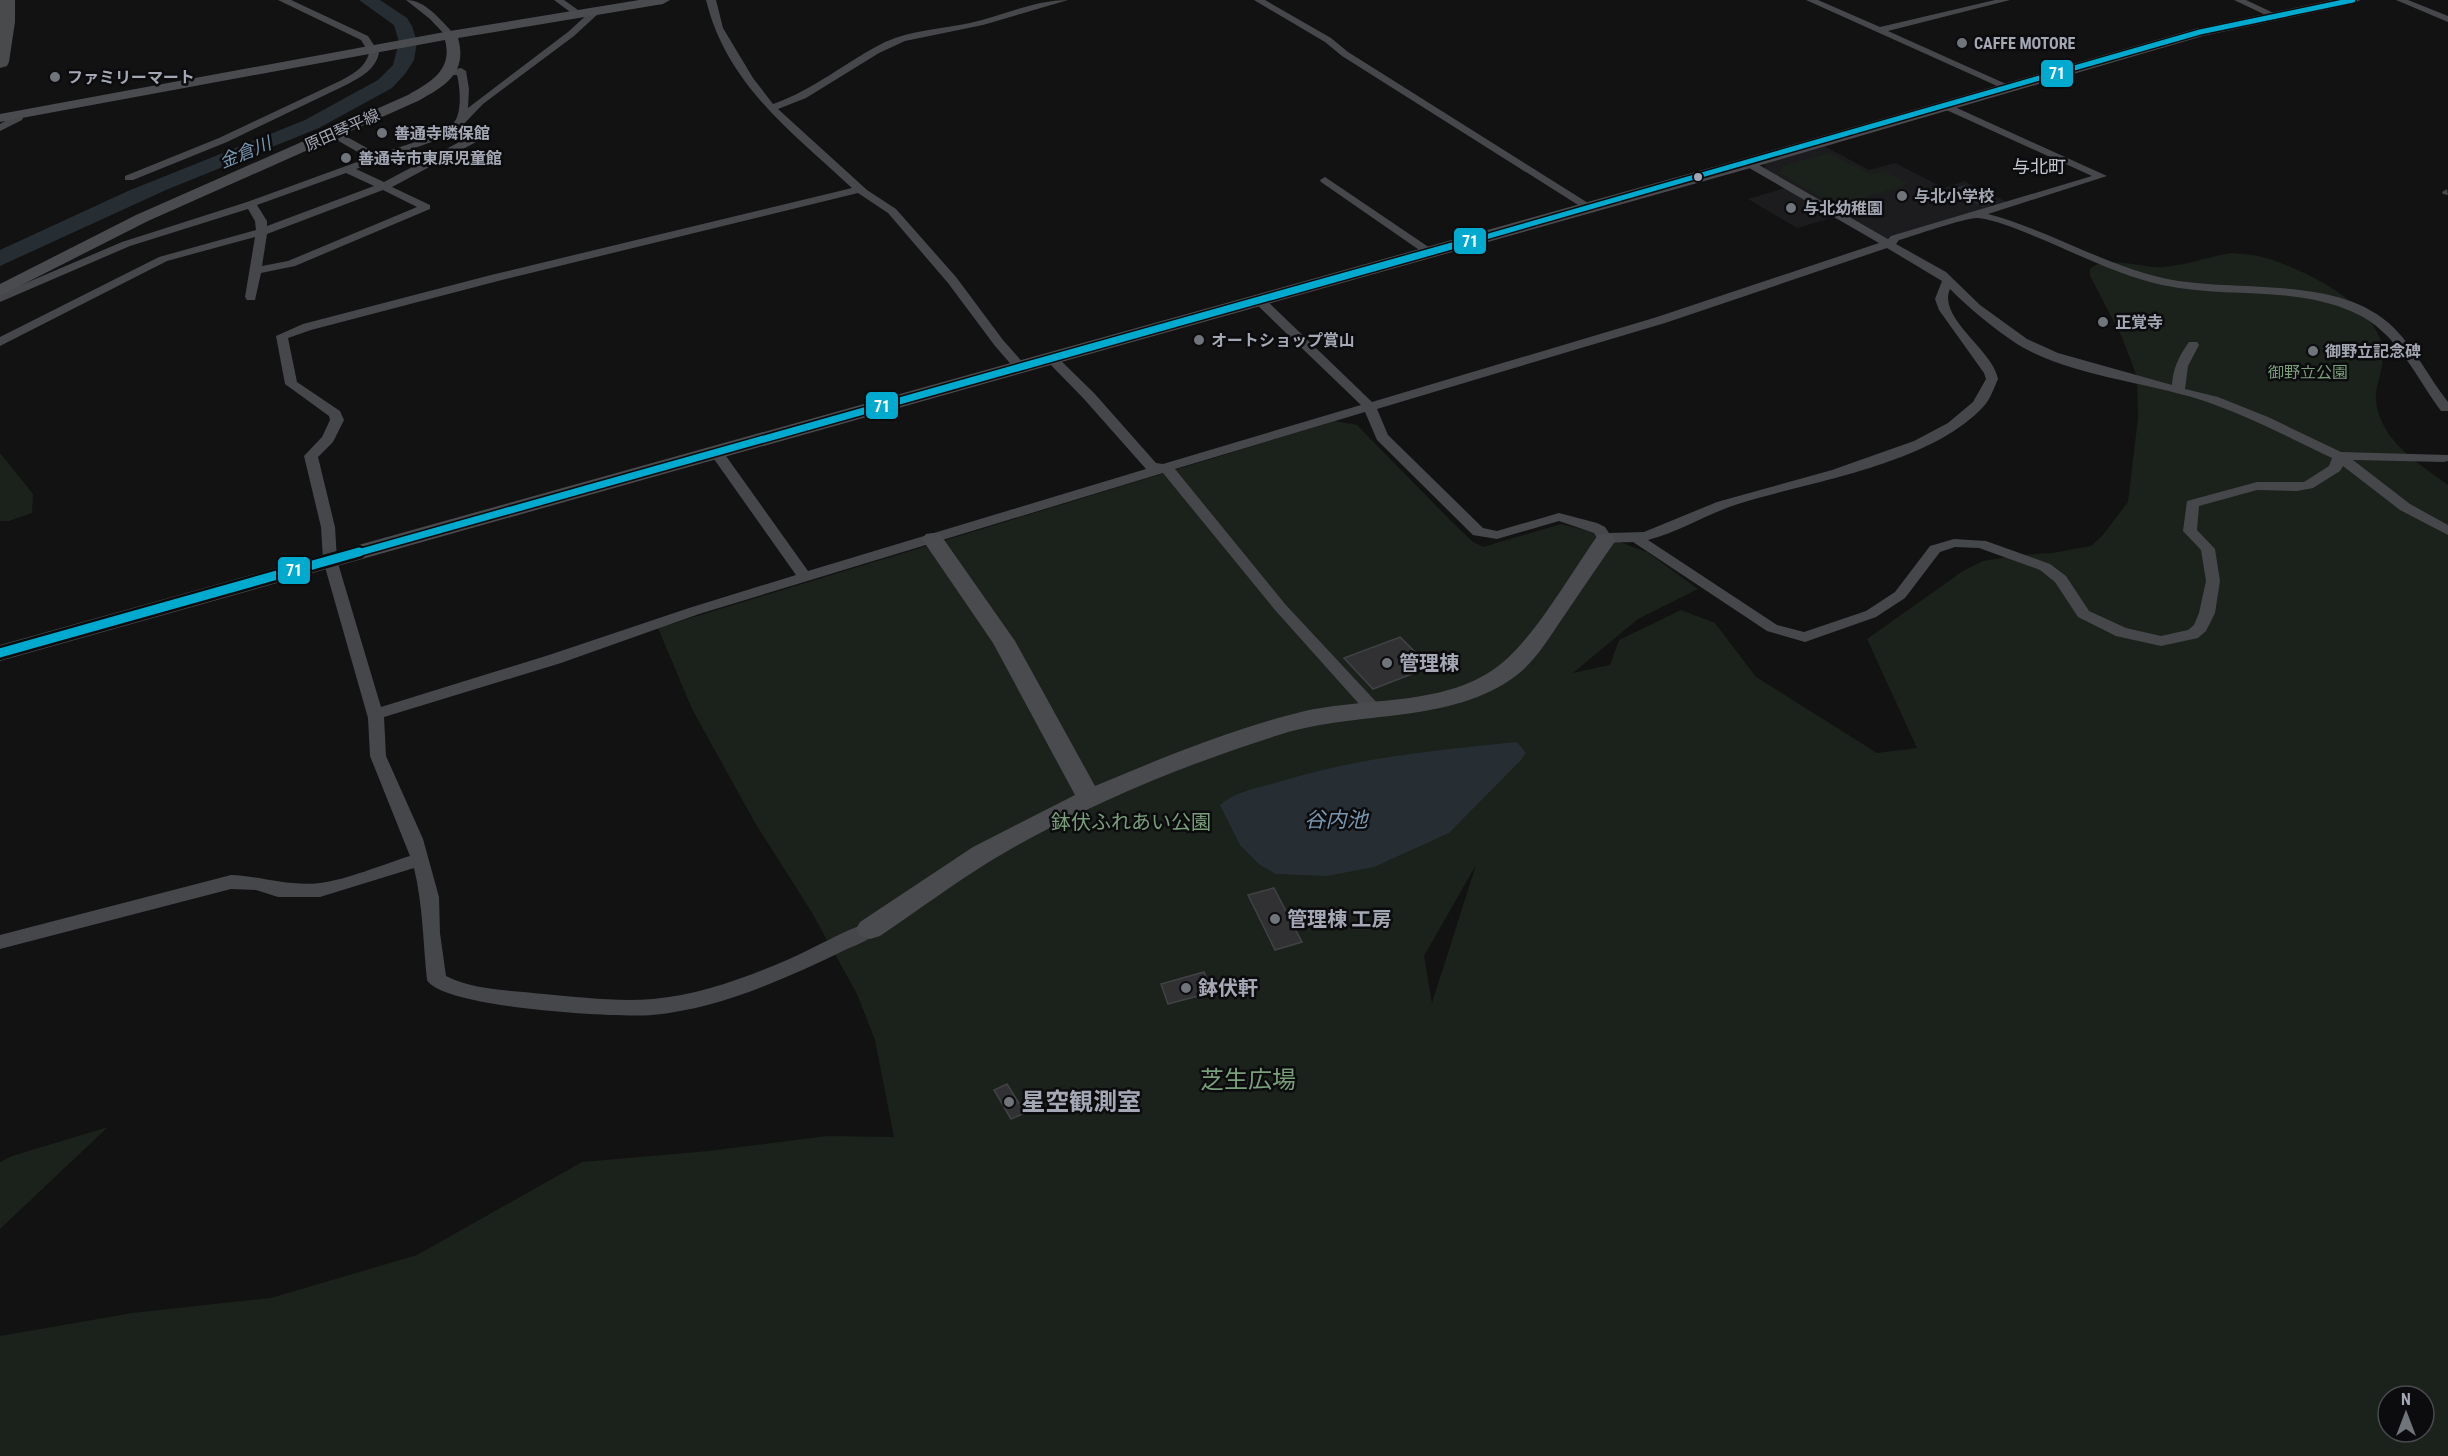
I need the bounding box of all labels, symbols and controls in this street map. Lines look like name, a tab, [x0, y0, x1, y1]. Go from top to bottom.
place label: CAFFE MOTORE	[1974, 34, 2076, 53]
marker: CAFFE MOTORE	[1955, 36, 1969, 50]
line badge: 71	[2040, 59, 2074, 88]
text: 71	[2049, 64, 2065, 83]
place label: ファミリーマート	[67, 68, 195, 87]
marker: ファミリーマート	[48, 70, 62, 84]
street label: 原田琴平線	[302, 105, 382, 155]
place label: 善通寺隣保館	[394, 124, 490, 143]
marker: 善通寺隣保館	[375, 126, 389, 140]
water label: 金倉川	[216, 131, 276, 172]
place label: 善通寺市東原児童館	[358, 149, 502, 168]
marker: 善通寺市東原児童館	[339, 151, 353, 165]
district label: 与北町	[2012, 156, 2066, 177]
unlabelled marker	[1692, 171, 1704, 183]
place label: 与北小学校	[1914, 187, 1994, 206]
marker: 与北小学校	[1895, 189, 1909, 203]
place label: 与北幼稚園	[1803, 199, 1883, 218]
marker: 与北幼稚園	[1784, 201, 1798, 215]
line badge: 71	[1453, 227, 1487, 255]
text: 71	[1462, 232, 1478, 251]
place label: 正覚寺	[2115, 313, 2163, 332]
marker: 正覚寺	[2096, 315, 2110, 329]
place label: オートショップ賞山	[1211, 331, 1355, 350]
marker: オートショップ賞山	[1192, 333, 1206, 347]
place label: 御野立記念碑	[2325, 342, 2421, 361]
marker: 御野立記念碑	[2306, 344, 2320, 358]
park label: 御野立公園	[2268, 363, 2348, 382]
line badge: 71	[865, 391, 899, 420]
text: 71	[874, 397, 890, 416]
line badge: 71	[277, 556, 311, 585]
text: 71	[286, 561, 302, 580]
place label: 管理棟	[1399, 651, 1459, 675]
marker: 管理棟	[1380, 656, 1394, 670]
water label: 谷内池	[1305, 808, 1369, 832]
park label: 鉢伏ふれあい公園	[1051, 810, 1211, 834]
place label: 管理棟 工房	[1287, 907, 1392, 931]
marker: 管理棟 工房	[1268, 912, 1282, 926]
place label: 鉢伏軒	[1198, 976, 1258, 1000]
marker: 鉢伏軒	[1179, 981, 1193, 995]
park label: 芝生広場	[1200, 1066, 1296, 1094]
place label: 星空観測室	[1021, 1088, 1141, 1116]
marker: 星空観測室	[1002, 1095, 1016, 1109]
north arrow	[2376, 1384, 2436, 1444]
text: N	[2401, 1390, 2411, 1409]

